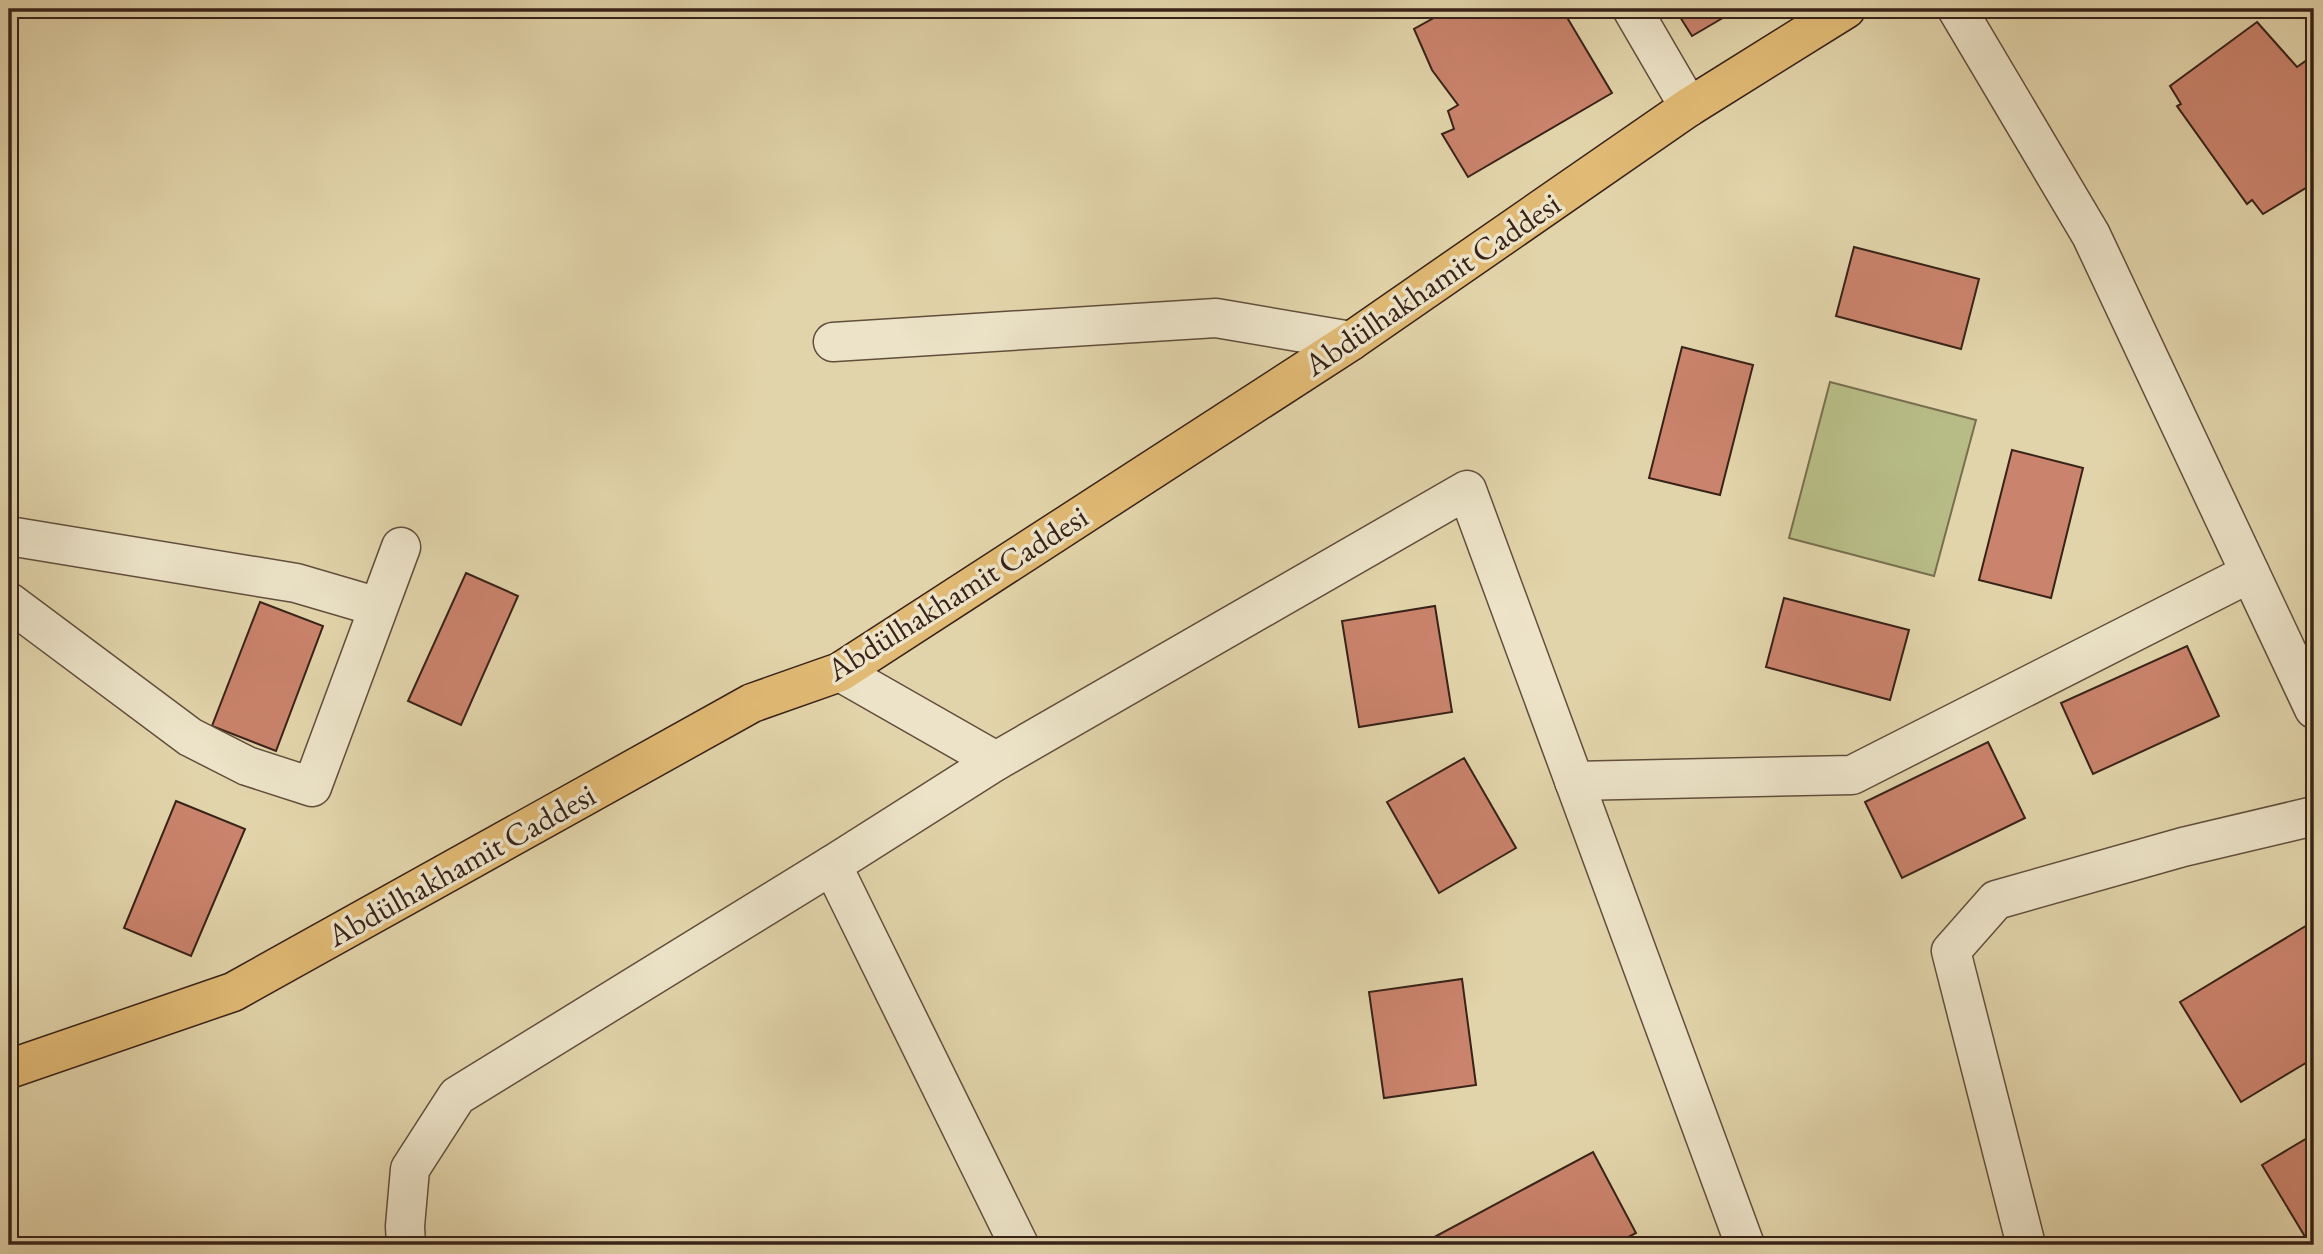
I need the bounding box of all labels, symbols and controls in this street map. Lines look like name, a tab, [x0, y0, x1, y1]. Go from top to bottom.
street label: Abdülhakhamit Caddesi	[1295, 182, 1568, 386]
street label: Abdülhakhamit Caddesi	[818, 495, 1096, 691]
street label: Abdülhakhamit Caddesi	[318, 774, 603, 957]

